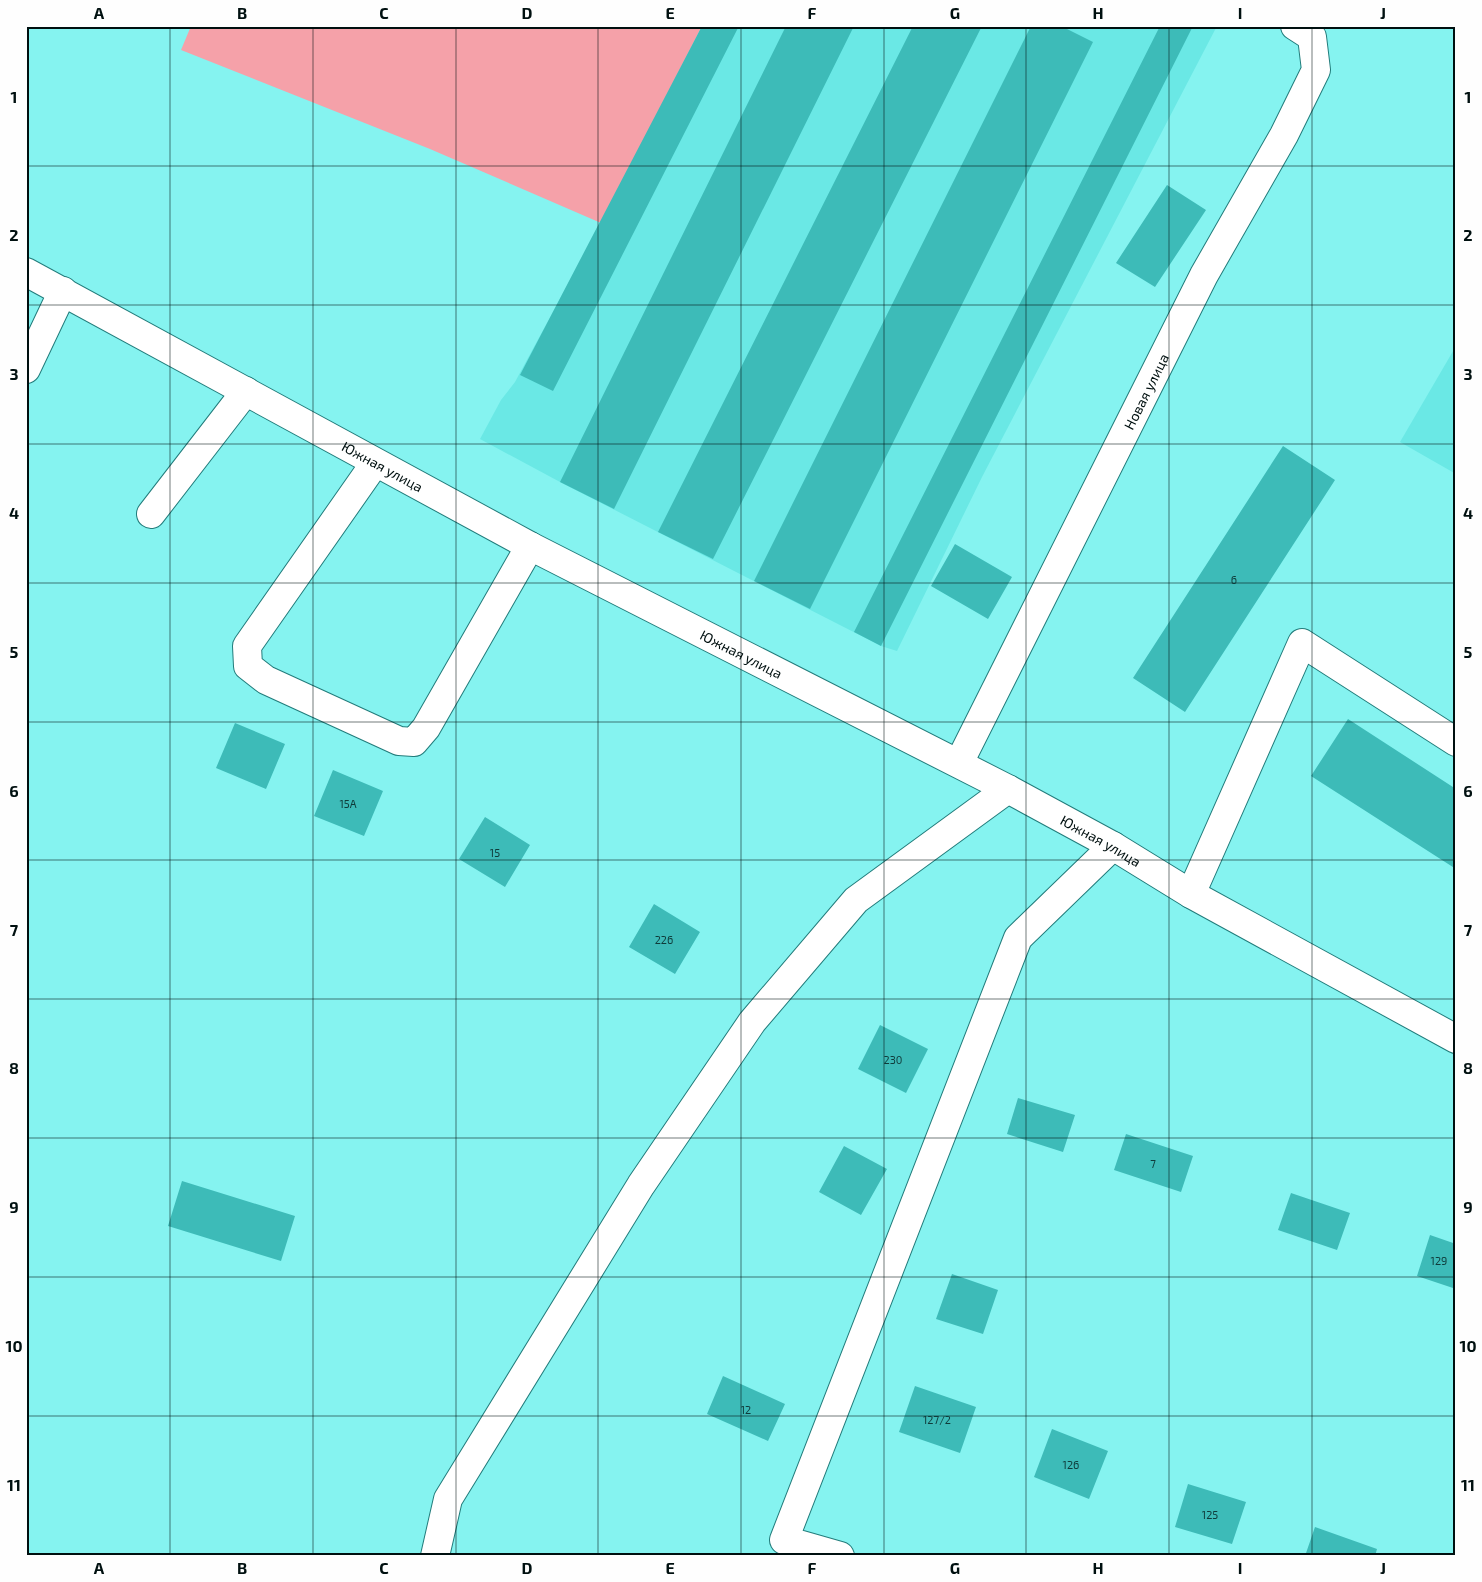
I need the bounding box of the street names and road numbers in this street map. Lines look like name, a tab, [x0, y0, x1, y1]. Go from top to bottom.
street label: Новая улица	[1119, 350, 1172, 432]
street label: Южная улица	[339, 437, 426, 495]
street label: Южная улица	[698, 626, 785, 681]
street label: Южная улица	[1058, 811, 1144, 870]

